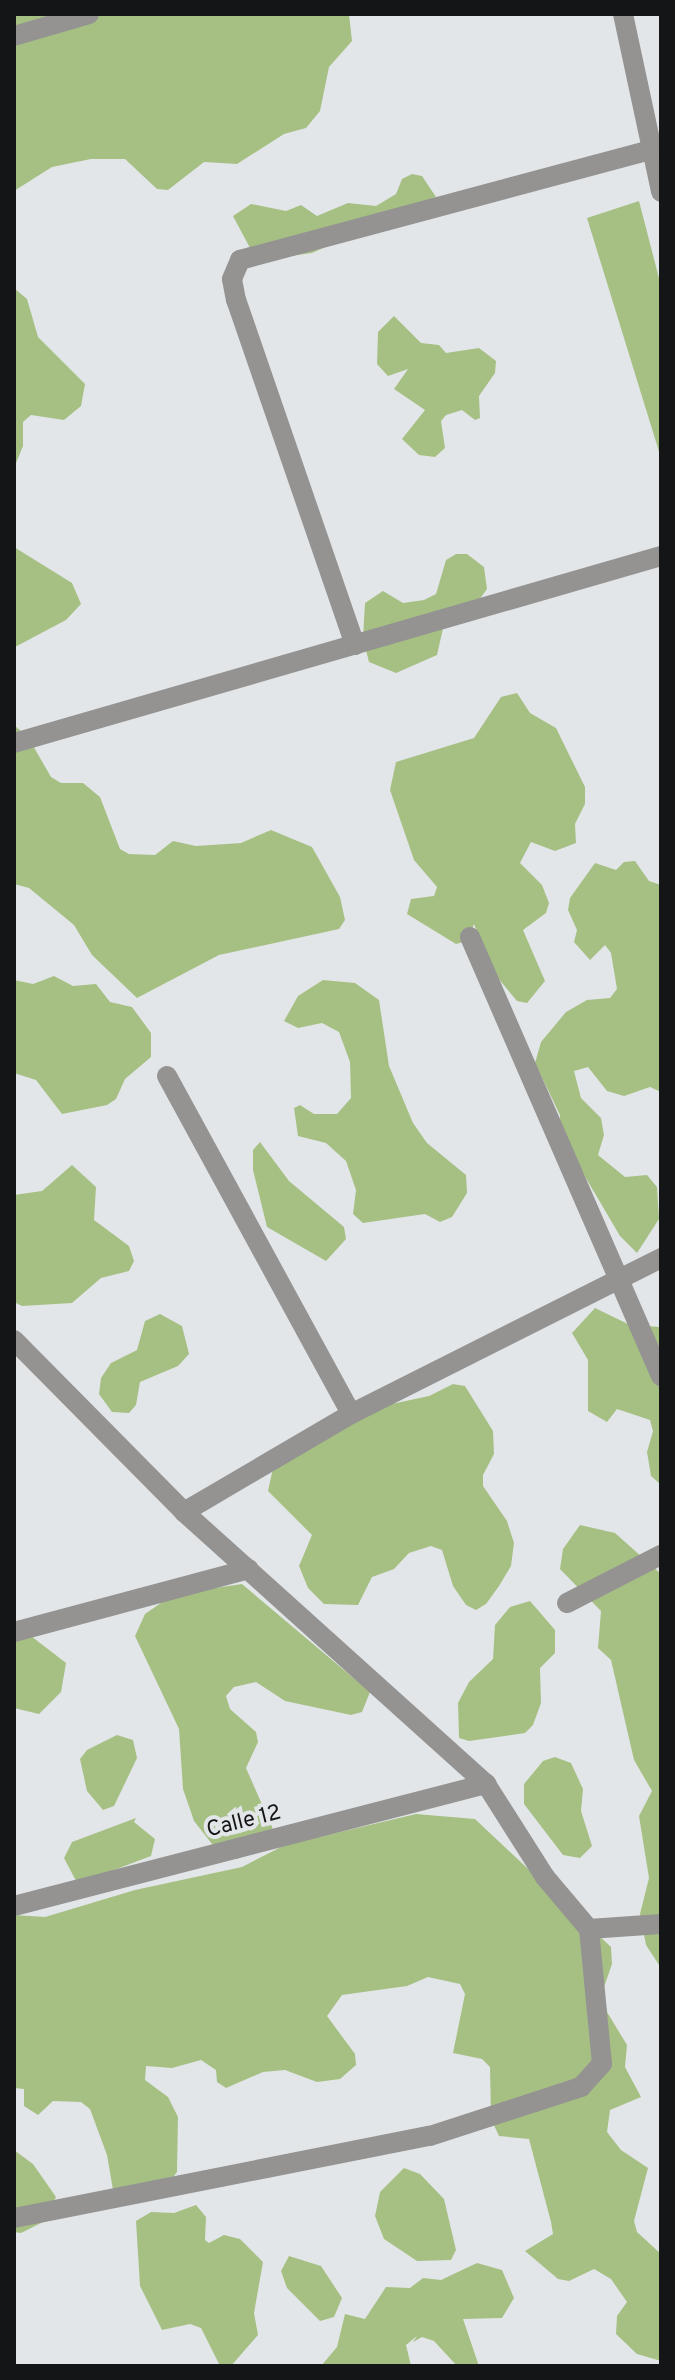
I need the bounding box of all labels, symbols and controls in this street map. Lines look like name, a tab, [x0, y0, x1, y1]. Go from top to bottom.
street label: Calle 12	[204, 1800, 284, 1844]

